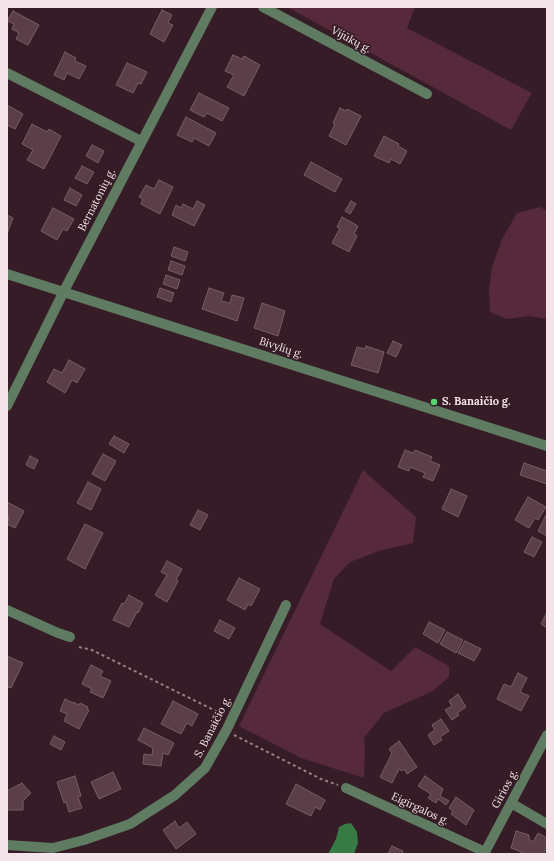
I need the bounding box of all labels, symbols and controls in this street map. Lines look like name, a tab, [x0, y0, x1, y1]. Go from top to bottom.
street label: Vijūkų g.	[329, 24, 373, 56]
street label: Bernatonių g.	[76, 166, 118, 234]
street label: Bivylių g.	[257, 335, 305, 361]
place label: S. Banaičio g.	[442, 395, 511, 409]
marker: S. Banaičio g.	[429, 397, 439, 407]
street label: S. Banaičio g.	[192, 694, 234, 760]
street label: Girios g.	[489, 767, 521, 811]
street label: Eigirgalos g.	[389, 790, 451, 828]

